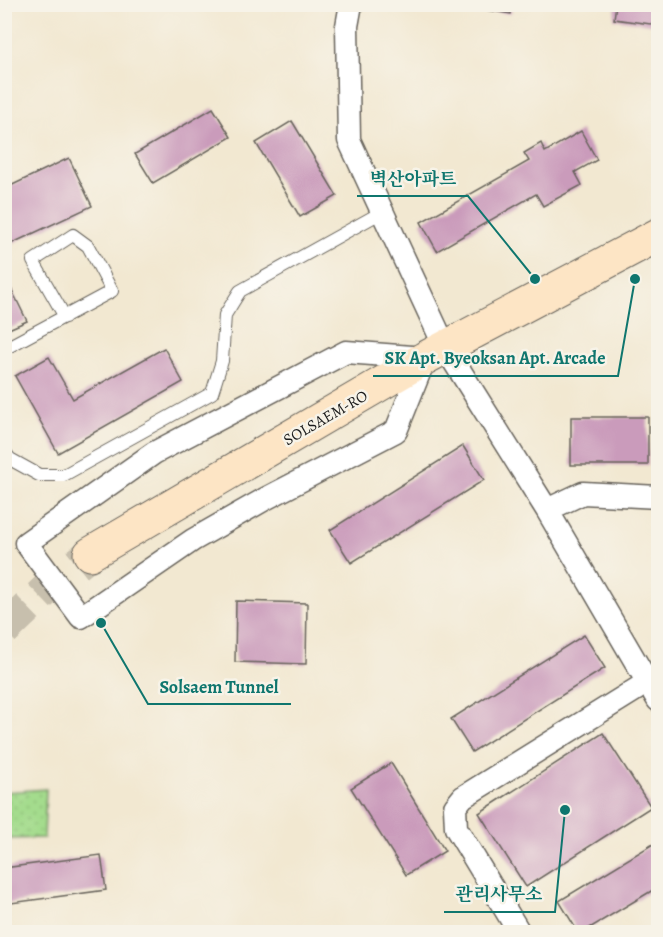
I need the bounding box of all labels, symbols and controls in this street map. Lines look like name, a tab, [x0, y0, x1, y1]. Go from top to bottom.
callout: 벽산아파트	[357, 160, 468, 196]
text: 벽산아파트	[370, 167, 457, 191]
callout: SK Apt. Byeoksan Apt. Arcade	[373, 340, 618, 376]
text: SK Apt. Byeoksan Apt. Arcade	[384, 346, 606, 370]
street label: SOLSAEM-RO	[279, 385, 372, 451]
callout: Solsaem Tunnel	[148, 668, 291, 704]
text: Solsaem Tunnel	[159, 675, 279, 699]
callout: 관리사무소	[444, 876, 555, 912]
text: 관리사무소	[456, 882, 543, 906]

